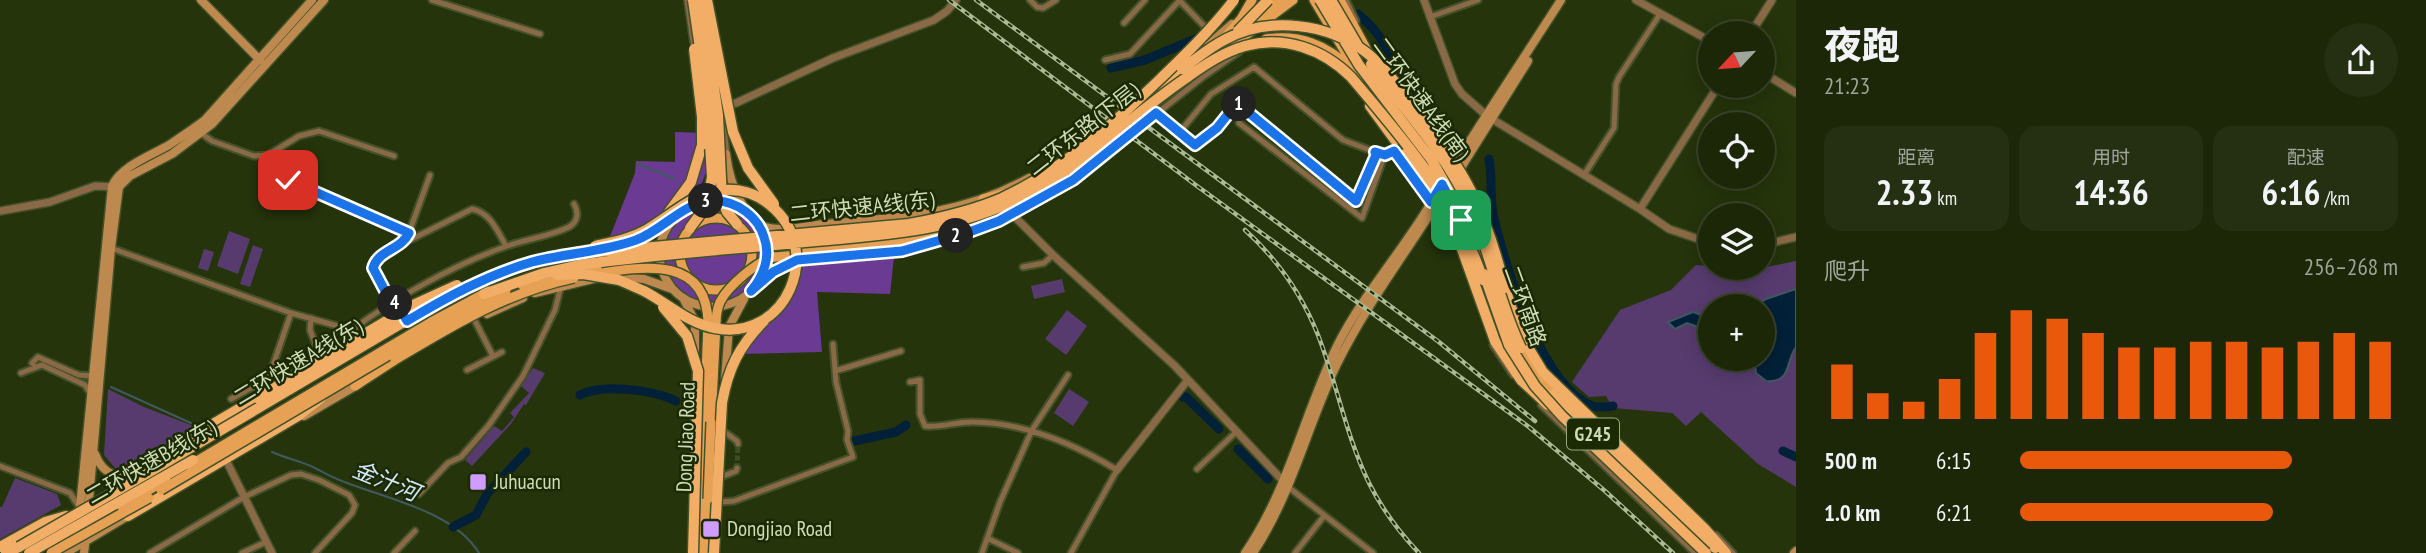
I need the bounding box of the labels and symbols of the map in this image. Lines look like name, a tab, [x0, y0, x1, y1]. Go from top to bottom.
north arrow	[1698, 21, 1774, 98]
street label: 二环快速A线(南)	[1368, 32, 1475, 166]
street label: 二环东路(下层)	[1021, 76, 1145, 181]
pin: 1	[1222, 86, 1256, 122]
pin	[258, 150, 318, 210]
pin: 3	[688, 184, 724, 218]
street label: 二环快速A线(东)	[788, 185, 936, 228]
pin	[1431, 190, 1491, 250]
pin: 2	[939, 218, 974, 254]
street label: 二环南路	[1498, 262, 1553, 350]
pin: 4	[378, 286, 412, 320]
street label: 二环快速A线(东)	[228, 312, 367, 411]
street label: Dong Jiao Road	[670, 381, 701, 493]
street label: 二环快速B线(东)	[81, 413, 221, 510]
road number: G245	[1567, 418, 1619, 449]
water label: 金汁河	[349, 454, 427, 508]
place label: Juhuacun	[493, 468, 561, 495]
marker: Juhuacun	[468, 472, 488, 492]
place label: Dongjiao Road	[727, 515, 832, 542]
marker: Dongjiao Road	[701, 519, 721, 539]

